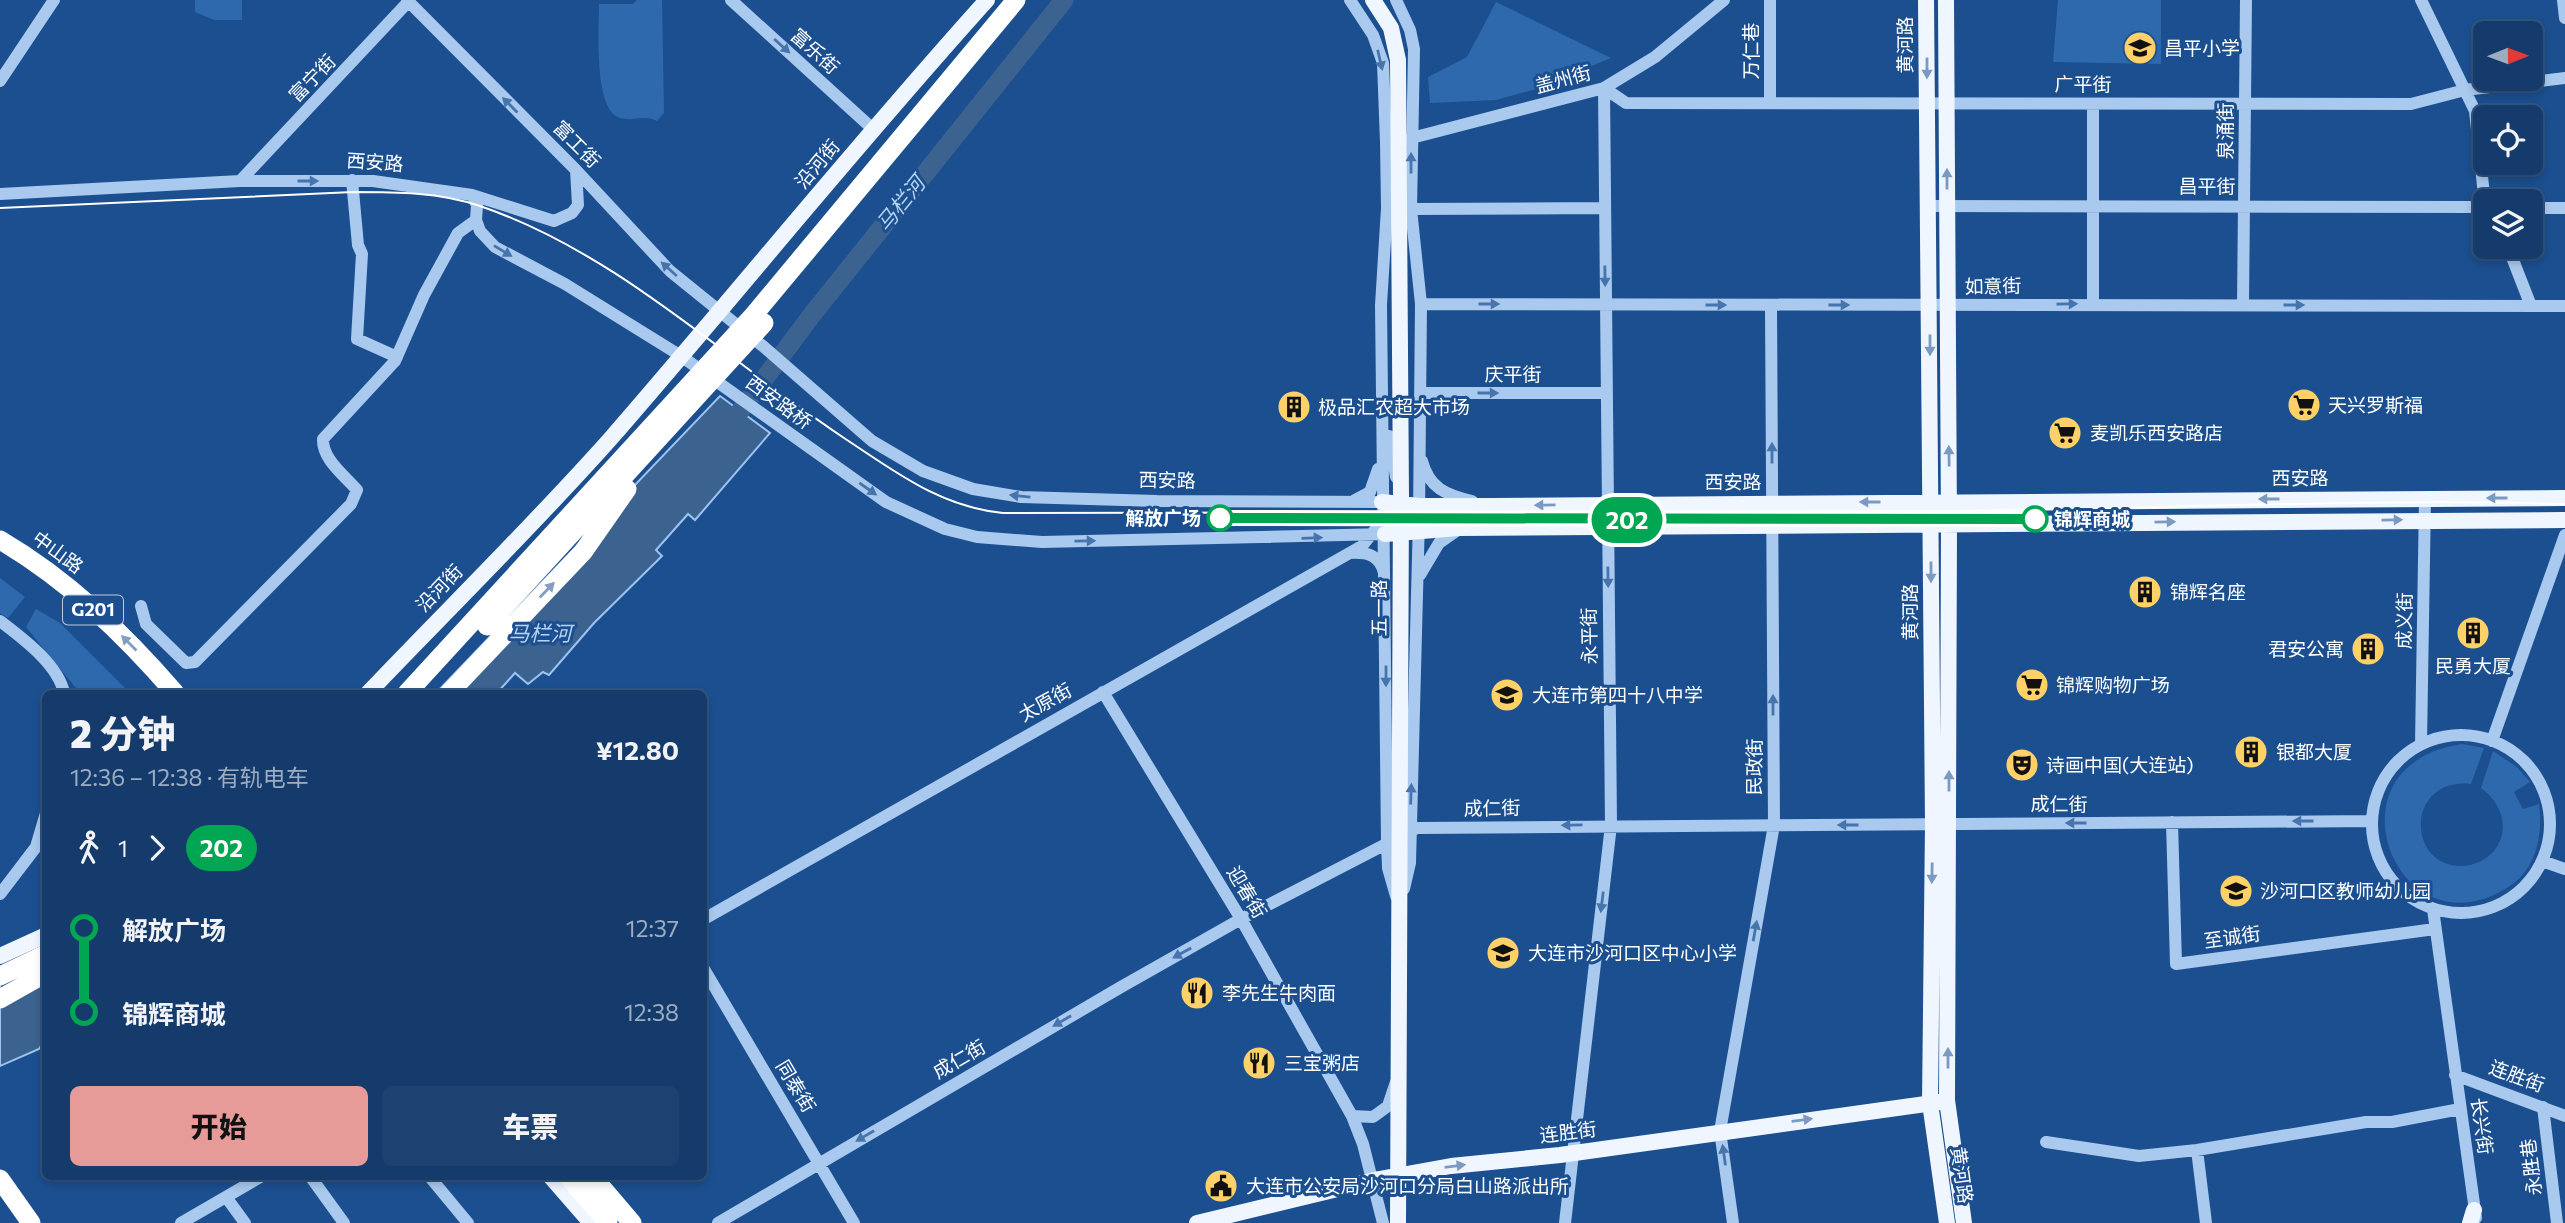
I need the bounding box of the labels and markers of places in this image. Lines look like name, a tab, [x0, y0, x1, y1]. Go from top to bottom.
school or university icon: 昌平小学	[2121, 29, 2159, 67]
place label: 昌平小学	[2164, 36, 2240, 59]
supermarket icon: 天兴罗斯福	[2285, 386, 2323, 424]
building icon: 极品汇农超大市场	[1275, 388, 1313, 426]
place label: 天兴罗斯福	[2328, 393, 2423, 416]
place label: 极品汇农超大市场	[1318, 395, 1470, 418]
supermarket icon: 麦凯乐西安路店	[2046, 414, 2084, 452]
place label: 麦凯乐西安路店	[2090, 421, 2223, 444]
marker: 解放广场	[1207, 505, 1233, 531]
place label: 解放广场	[1125, 506, 1201, 529]
marker: 锦辉商城	[2022, 506, 2048, 532]
place label: 锦辉商城	[2054, 507, 2130, 530]
building icon: 锦辉名座	[2126, 573, 2164, 611]
place label: 锦辉名座	[2170, 580, 2246, 603]
building icon: 民勇大厦	[2454, 614, 2492, 652]
building icon: 君安公寓	[2349, 630, 2387, 668]
place label: 君安公寓	[2268, 637, 2344, 660]
place label: 民勇大厦	[2435, 654, 2511, 677]
supermarket icon: 锦辉购物广场	[2013, 666, 2051, 704]
place label: 锦辉购物广场	[2056, 673, 2170, 696]
school or university icon: 大连市第四十八中学	[1488, 676, 1526, 714]
place label: 大连市第四十八中学	[1532, 683, 1703, 706]
building icon: 银都大厦	[2232, 733, 2270, 771]
place label: 银都大厦	[2276, 740, 2352, 763]
theatre icon: 诗画中国(大连站)	[2003, 746, 2041, 784]
place label: 诗画中国(大连站)	[2046, 753, 2194, 776]
school or university icon: 沙河口区教师幼儿园	[2217, 872, 2255, 910]
place label: 沙河口区教师幼儿园	[2260, 879, 2431, 902]
school or university icon: 大连市沙河口区中心小学	[1484, 934, 1522, 972]
place label: 大连市沙河口区中心小学	[1528, 941, 1737, 964]
restaurant icon: 李先生牛肉面	[1178, 974, 1216, 1012]
place label: 李先生牛肉面	[1222, 981, 1336, 1004]
restaurant icon: 三宝粥店	[1240, 1044, 1278, 1082]
place label: 三宝粥店	[1284, 1051, 1360, 1074]
public building icon: 大连市公安局沙河口分局白山路派出所	[1202, 1167, 1240, 1205]
place label: 大连市公安局沙河口分局白山路派出所	[1246, 1174, 1569, 1197]

